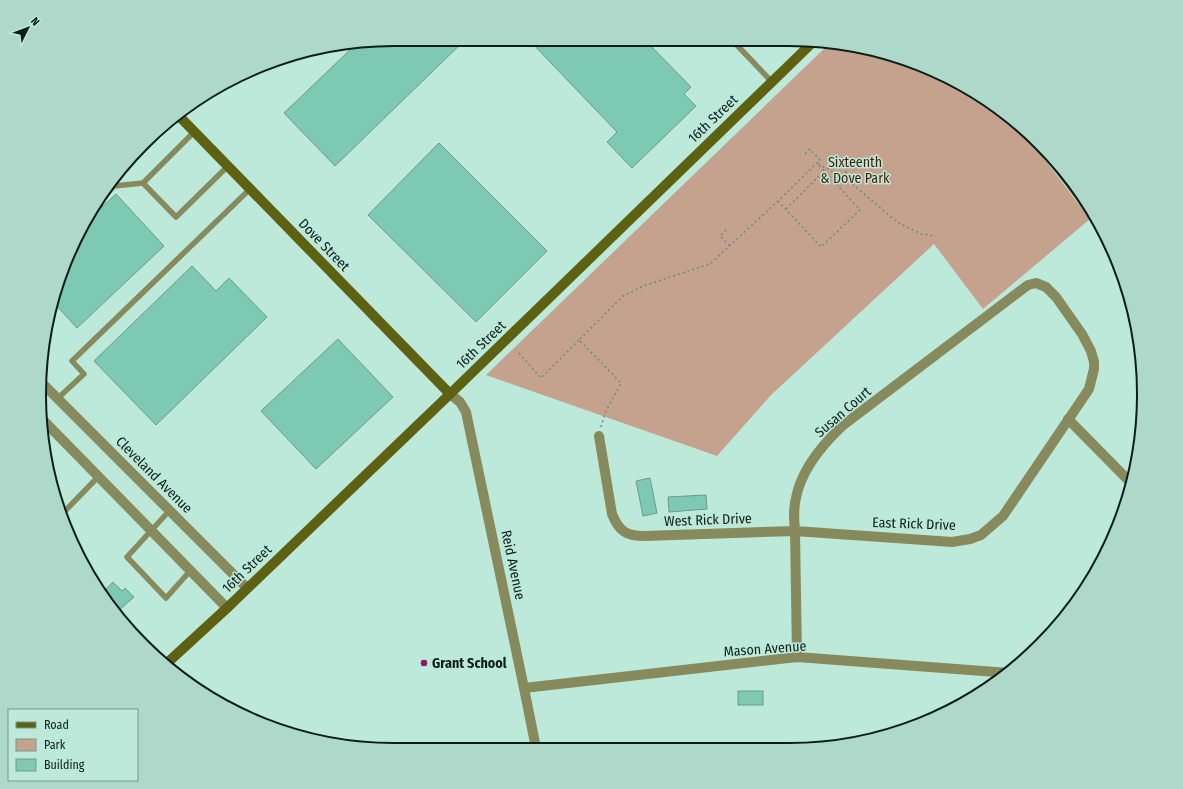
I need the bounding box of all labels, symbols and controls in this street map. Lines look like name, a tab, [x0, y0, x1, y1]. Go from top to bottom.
north arrow	[8, 8, 48, 48]
text: N	[28, 15, 42, 28]
street label: 16th Street	[685, 91, 742, 147]
park label: Sixteenth & Dove Park	[820, 154, 890, 187]
street label: Dove Street	[295, 215, 353, 275]
street label: 16th Street	[453, 317, 510, 373]
street label: Susan Court	[812, 383, 875, 441]
street label: Cleveland Avenue	[112, 433, 196, 517]
street label: West Rick Drive	[664, 510, 752, 530]
street label: East Rick Drive	[872, 514, 956, 534]
street label: Reid Avenue	[497, 529, 529, 601]
street label: 16th Street	[219, 541, 276, 597]
street label: Mason Avenue	[723, 638, 807, 660]
place label: Grant School	[432, 655, 507, 672]
marker: Grant School	[419, 658, 429, 668]
legend	[8, 709, 138, 781]
text: Road	[44, 718, 69, 732]
text: Park	[44, 738, 66, 752]
text: Building	[44, 758, 85, 772]

